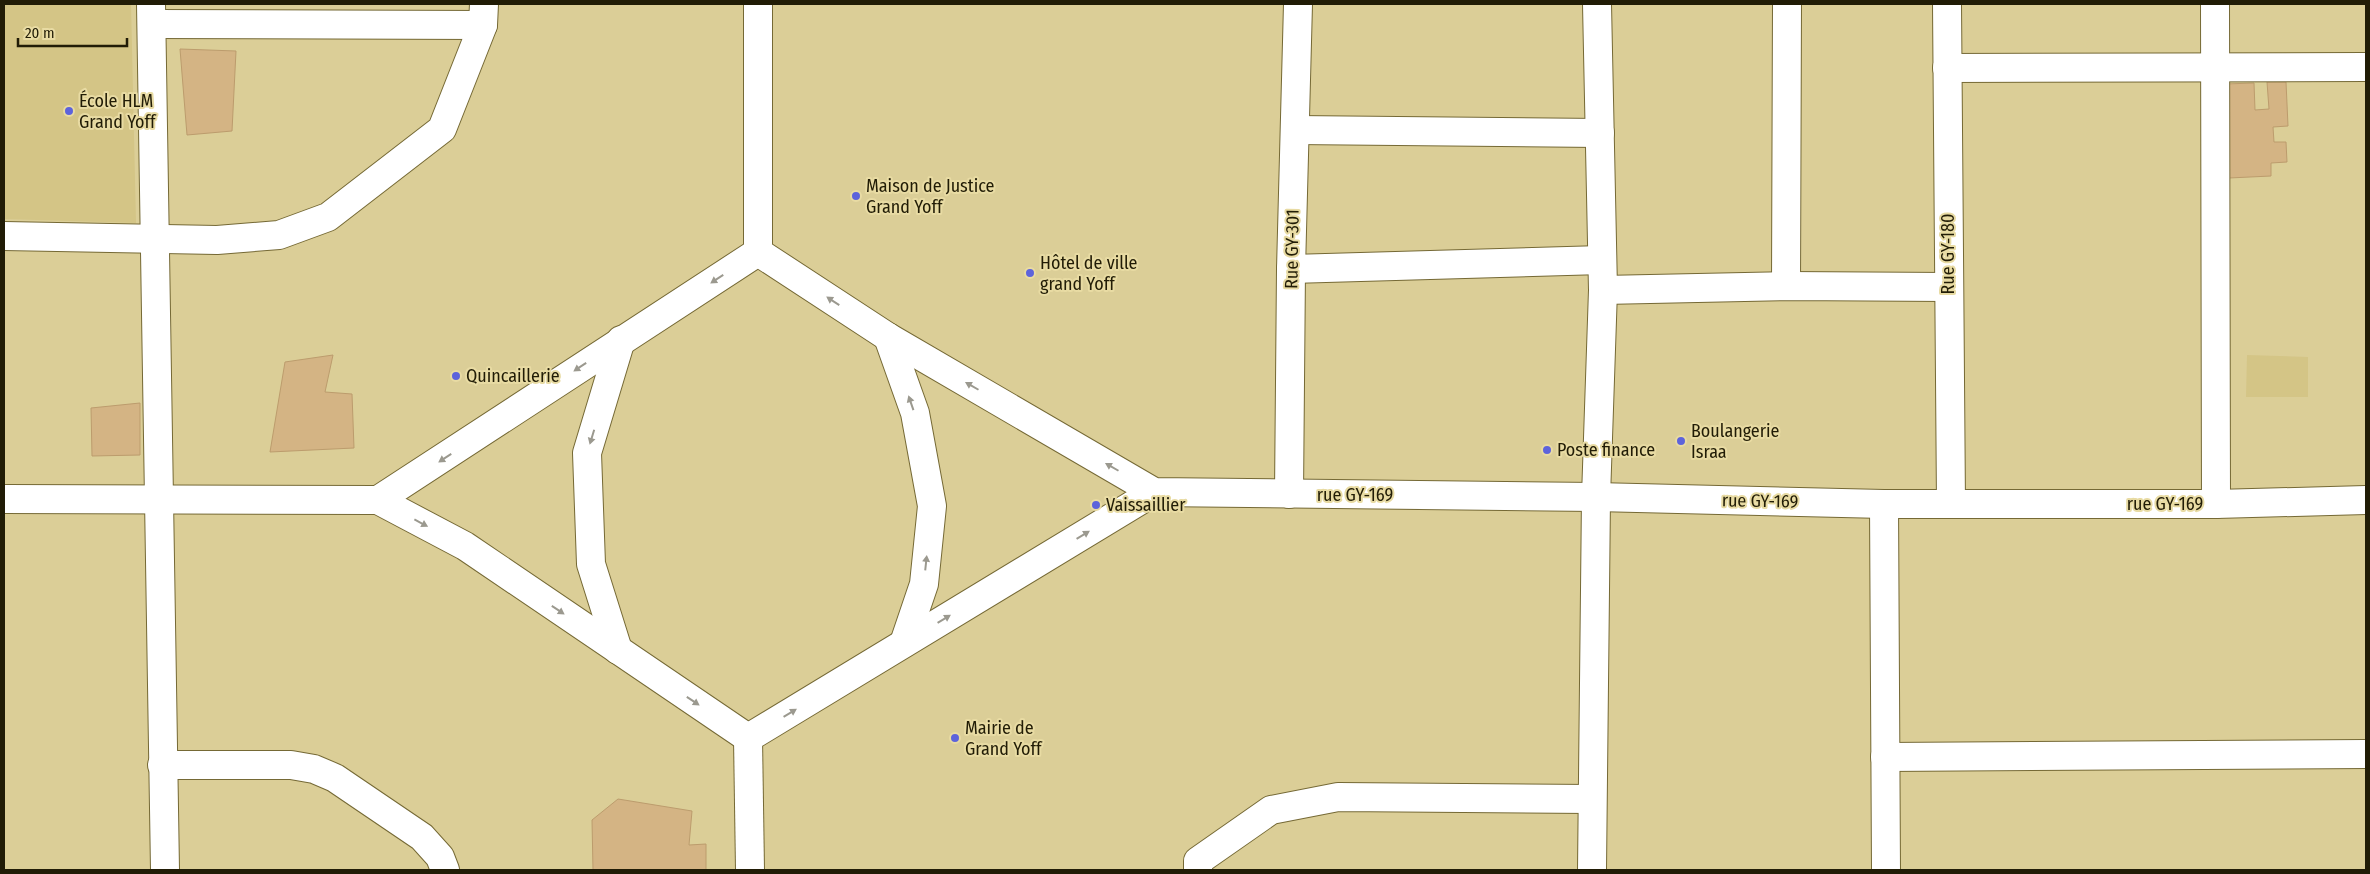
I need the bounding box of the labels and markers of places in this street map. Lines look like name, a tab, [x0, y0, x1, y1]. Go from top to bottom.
place label: École HLM Grand Yoff	[79, 89, 157, 133]
marker: École HLM Grand Yoff	[63, 105, 75, 117]
place label: Maison de Justice Grand Yoff	[866, 175, 995, 218]
marker: Maison de Justice Grand Yoff	[850, 190, 862, 202]
place label: Hôtel de ville grand Yoff	[1040, 252, 1138, 295]
marker: Hôtel de ville grand Yoff	[1024, 267, 1036, 279]
place label: Quincaillerie	[466, 365, 560, 387]
marker: Quincaillerie	[450, 370, 462, 382]
place label: Boulangerie Israa	[1691, 420, 1780, 463]
marker: Boulangerie Israa	[1675, 435, 1687, 447]
place label: Poste finance	[1557, 439, 1655, 461]
marker: Poste finance	[1541, 444, 1553, 456]
place label: Vaissaillier	[1106, 494, 1186, 516]
marker: Vaissaillier	[1090, 499, 1102, 511]
place label: Mairie de Grand Yoff	[965, 717, 1043, 760]
marker: Mairie de Grand Yoff	[949, 732, 961, 744]

